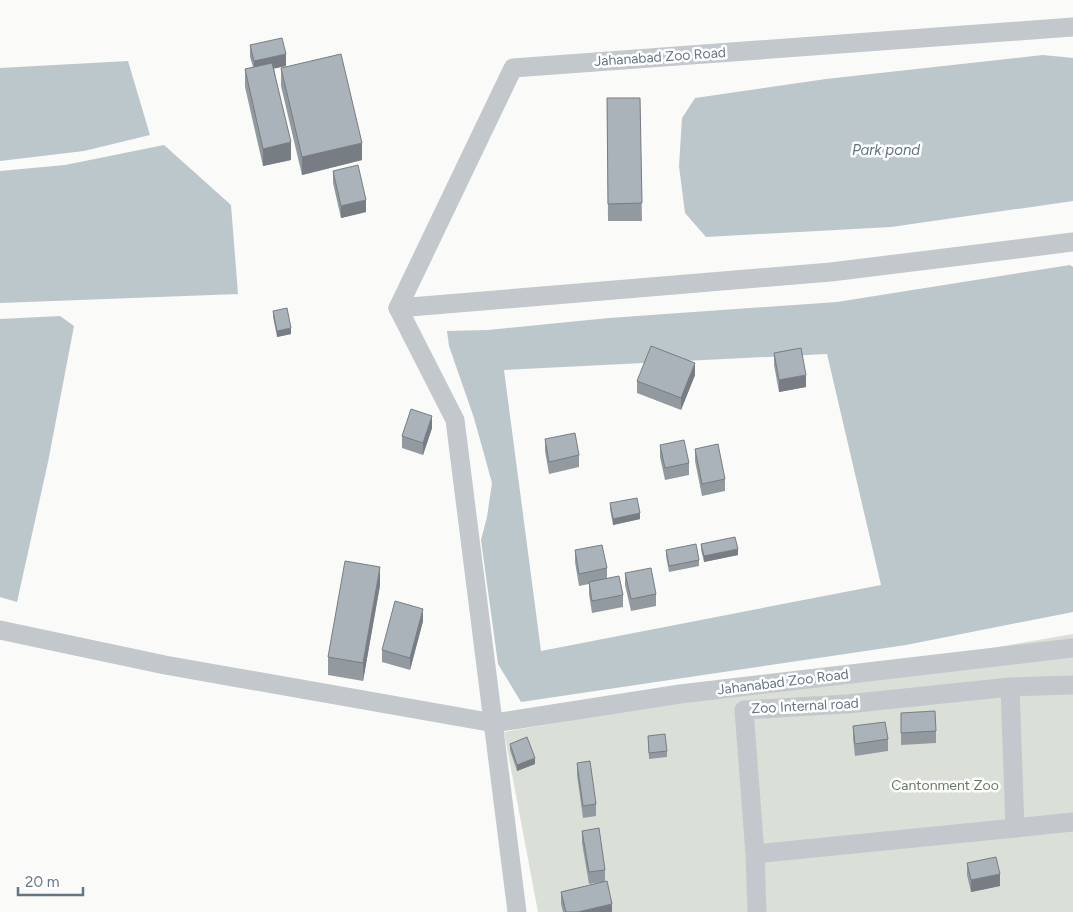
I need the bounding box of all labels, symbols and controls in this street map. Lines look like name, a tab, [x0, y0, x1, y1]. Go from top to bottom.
street label: Jahanabad Zoo Road	[593, 44, 727, 70]
water label: Park pond	[852, 141, 920, 159]
street label: Jahanabad Zoo Road	[716, 666, 850, 698]
street label: Zoo Internal road	[751, 695, 859, 717]
park label: Cantonment Zoo	[891, 777, 999, 794]
scale bar	[18, 864, 82, 896]
text: 20 m	[25, 873, 59, 891]

